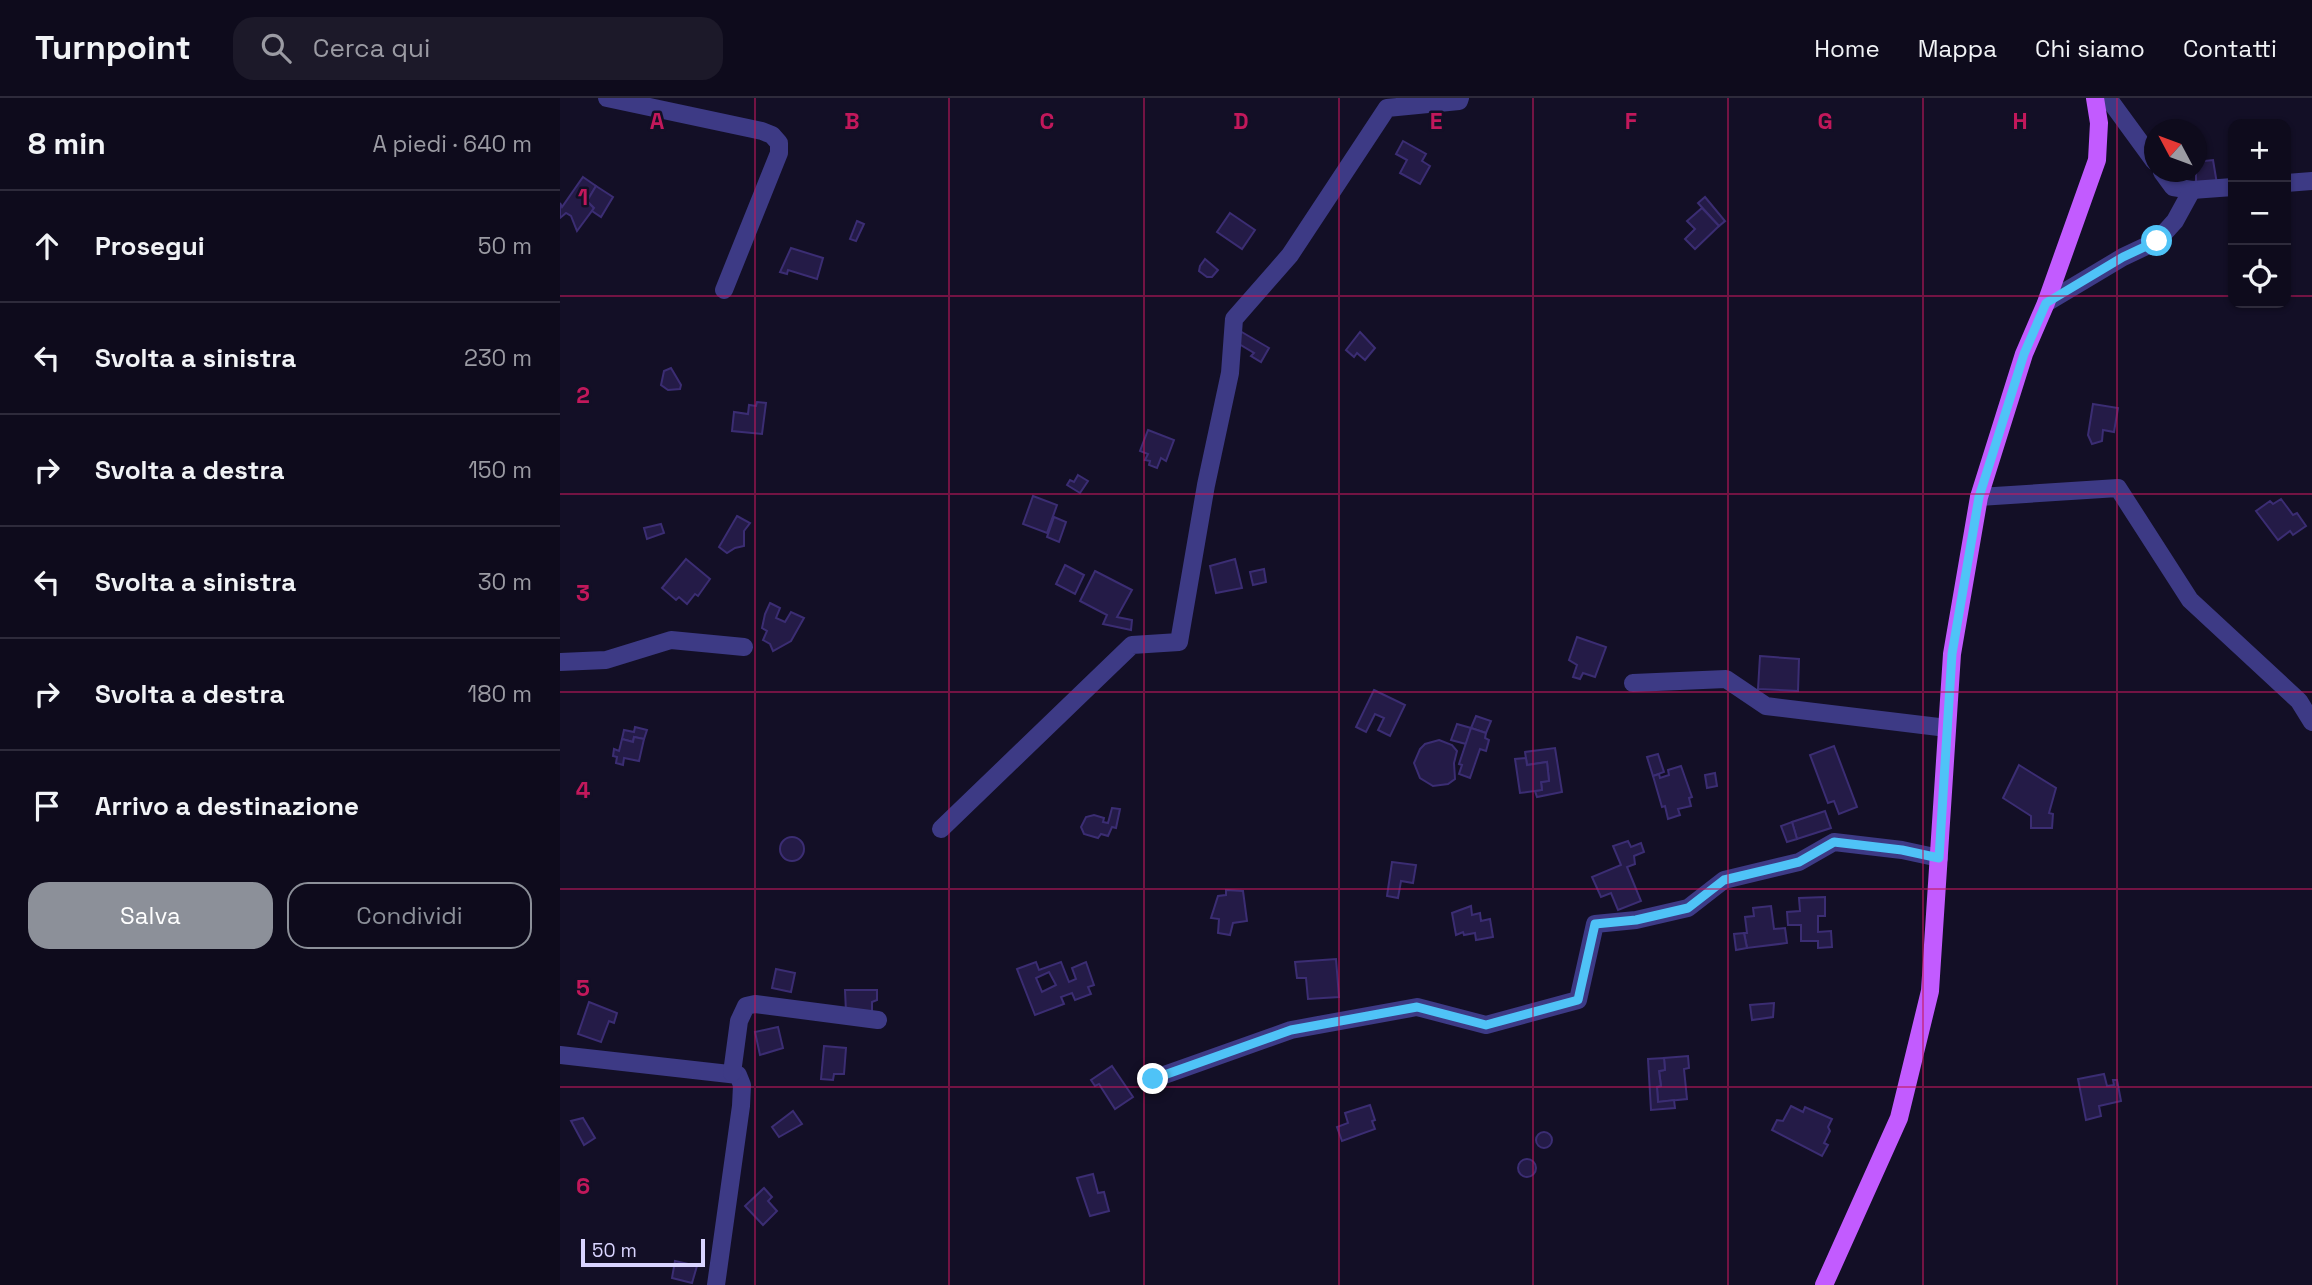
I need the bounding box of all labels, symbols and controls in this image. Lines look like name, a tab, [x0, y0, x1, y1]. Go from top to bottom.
search box	[233, 17, 723, 80]
text: Turnpoint	[35, 27, 191, 69]
icon: search	[257, 29, 295, 67]
text: Cerca qui	[313, 31, 430, 65]
text: Home	[1814, 33, 1880, 64]
text: Mappa	[1918, 33, 1997, 64]
text: Chi siamo	[2035, 33, 2145, 64]
text: Contatti	[2183, 33, 2277, 64]
text: A	[650, 106, 665, 136]
text: B	[844, 106, 860, 136]
text: C	[1040, 106, 1054, 136]
text: D	[1233, 106, 1249, 136]
text: E	[1430, 106, 1442, 136]
text: F	[1625, 106, 1637, 136]
text: G	[1817, 106, 1833, 136]
text: H	[2012, 106, 2028, 136]
north arrow	[2144, 119, 2207, 182]
map controls	[2228, 119, 2291, 308]
button: +	[2228, 119, 2291, 182]
text: 8 min	[28, 124, 106, 163]
text: A piedi · 640 m	[372, 129, 532, 159]
text: 1	[578, 182, 588, 212]
button: −	[2228, 182, 2291, 245]
route start	[2141, 225, 2172, 256]
icon: ahead	[28, 227, 66, 265]
text: Prosegui	[95, 229, 205, 263]
text: 50 m	[478, 231, 532, 261]
button: locate	[2228, 245, 2291, 308]
icon: left	[28, 339, 66, 377]
text: Svolta a sinistra	[95, 341, 296, 375]
text: 230 m	[464, 343, 532, 373]
text: 2	[576, 380, 590, 410]
icon: right	[28, 451, 66, 489]
text: Svolta a destra	[95, 453, 284, 487]
text: 150 m	[468, 455, 532, 485]
icon: left	[28, 563, 66, 601]
text: Svolta a sinistra	[95, 565, 296, 599]
text: 30 m	[478, 567, 532, 597]
text: 3	[576, 578, 590, 608]
icon: right	[28, 675, 66, 713]
text: Svolta a destra	[95, 677, 284, 711]
text: 180 m	[468, 679, 532, 709]
text: 4	[576, 775, 591, 805]
icon: arrive	[28, 787, 66, 825]
text: Arrivo a destinazione	[95, 789, 359, 823]
button: Salva	[28, 882, 273, 949]
button: Condividi	[287, 882, 532, 949]
text: 5	[576, 973, 590, 1003]
route end	[1137, 1063, 1168, 1094]
text: 6	[576, 1171, 590, 1201]
scale bar	[581, 1236, 705, 1268]
text: 50 m	[592, 1238, 637, 1263]

